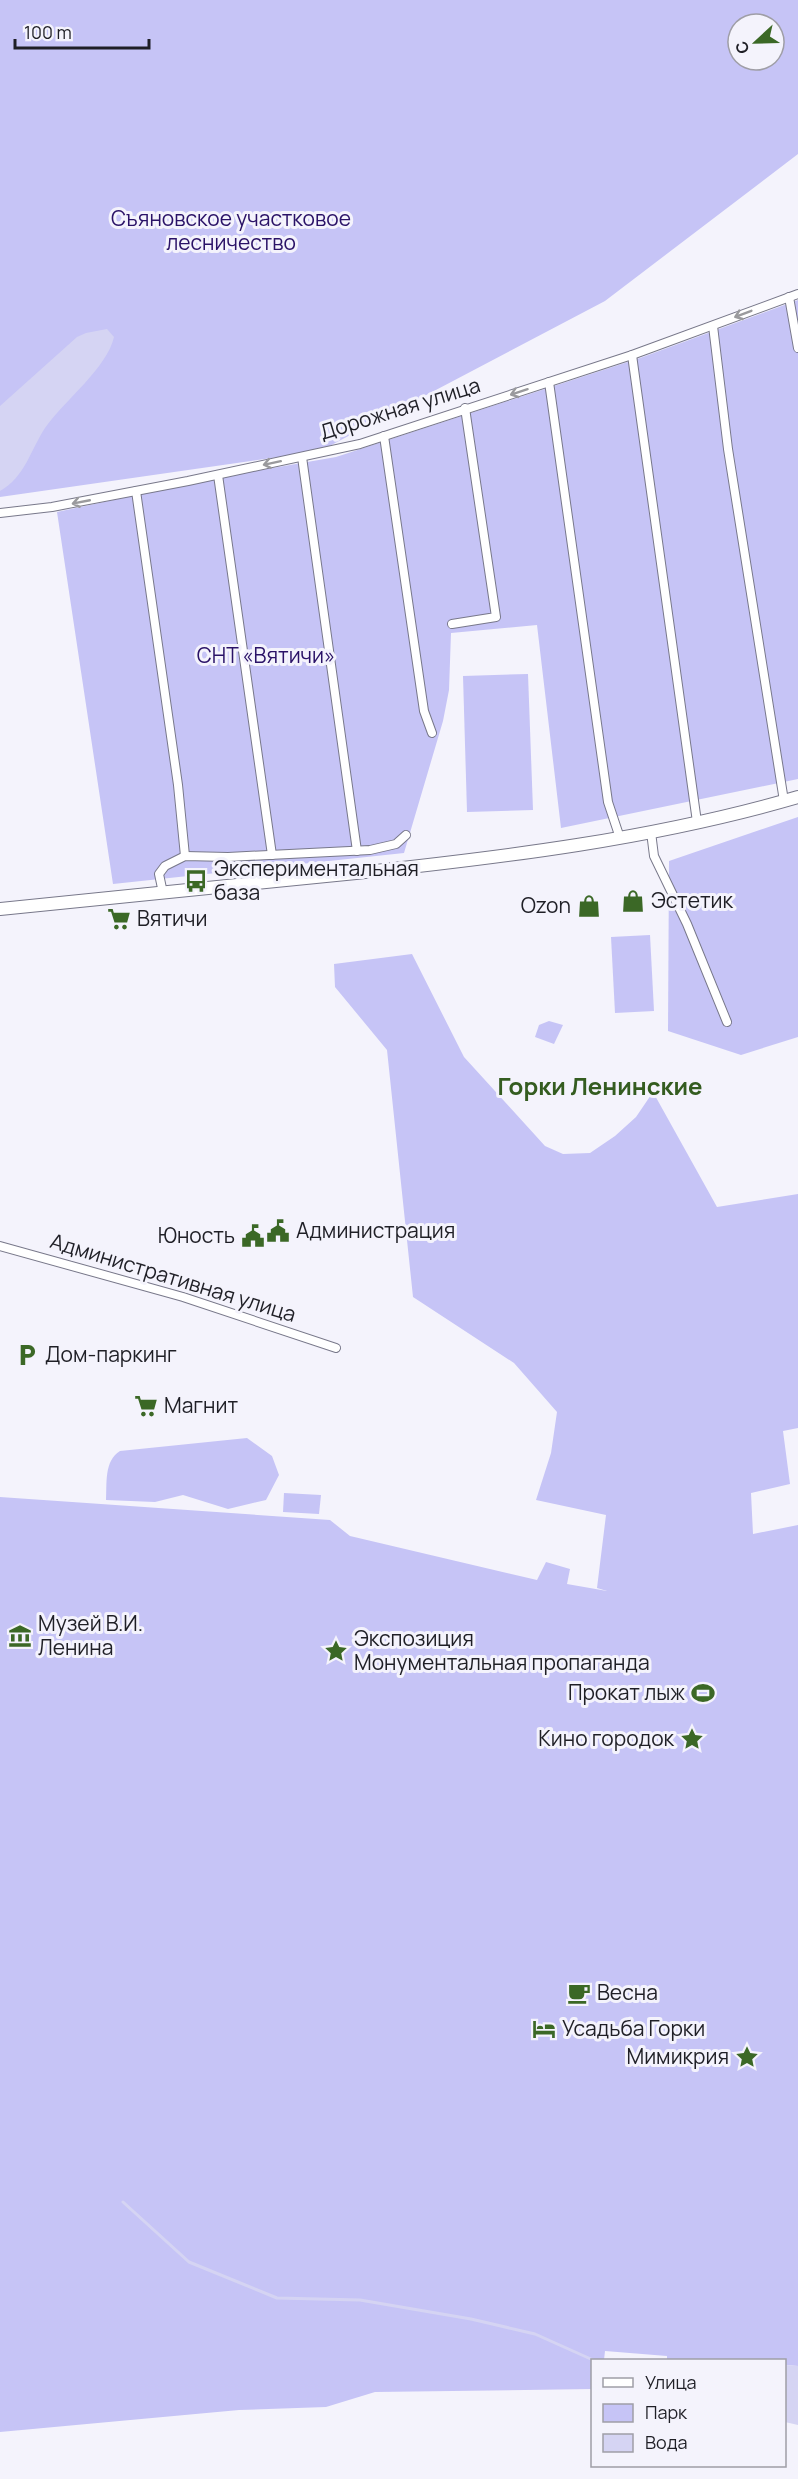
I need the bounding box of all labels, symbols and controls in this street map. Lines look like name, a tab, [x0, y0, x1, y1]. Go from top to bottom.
scale bar	[15, 12, 148, 50]
north arrow	[726, 12, 786, 72]
text: 100 m	[24, 20, 72, 44]
text: С	[730, 38, 755, 57]
park label: Съяновское участковое лесничество	[111, 204, 351, 256]
one-way arrow	[734, 310, 753, 321]
street label: Дорожная улица	[316, 370, 483, 446]
one-way arrow	[510, 387, 529, 398]
one-way arrow	[262, 458, 282, 469]
one-way arrow	[71, 497, 91, 508]
park label: СНТ «Вятичи»	[197, 641, 335, 669]
place label: Экспериментальная база	[214, 854, 419, 906]
bus stop icon: Экспериментальная база	[183, 868, 209, 894]
place label: Эстетик	[651, 886, 733, 914]
shop icon: Эстетик	[620, 888, 646, 914]
place label: Ozon	[521, 891, 571, 919]
shop icon: Ozon	[576, 893, 602, 919]
place label: Вятичи	[137, 904, 207, 932]
supermarket icon: Вятичи	[106, 906, 132, 932]
district label: Горки Ленинские	[497, 1069, 703, 1102]
place label: Администрация	[296, 1216, 455, 1244]
public building icon: Администрация	[265, 1218, 291, 1244]
place label: Юность	[158, 1221, 235, 1249]
public building icon: Юность	[240, 1223, 266, 1249]
street label: Административная улица	[47, 1226, 300, 1328]
place label: Дом-паркинг	[45, 1340, 177, 1368]
parking icon: Дом-паркинг	[14, 1342, 40, 1368]
place label: Магнит	[164, 1391, 238, 1419]
supermarket icon: Магнит	[133, 1393, 159, 1419]
place label: Музей В.И. Ленина	[38, 1609, 143, 1661]
museum icon: Музей В.И. Ленина	[7, 1623, 33, 1649]
place label: Экспозиция Монументальная пропаганда	[354, 1624, 650, 1676]
place icon: Экспозиция Монументальная пропаганда	[323, 1638, 349, 1664]
place label: Прокат лыж	[568, 1678, 685, 1706]
sports icon: Прокат лыж	[690, 1680, 716, 1706]
place label: Кино городок	[538, 1724, 675, 1752]
place icon: Кино городок	[679, 1726, 705, 1752]
place label: Весна	[597, 1978, 658, 2006]
cafe icon: Весна	[566, 1980, 592, 2006]
place label: Усадьба Горки	[562, 2014, 705, 2042]
hotel icon: Усадьба Горки	[531, 2016, 557, 2042]
place label: Мимикрия	[627, 2042, 729, 2070]
place icon: Мимикрия	[734, 2044, 760, 2070]
legend	[591, 2359, 786, 2467]
text: Улица	[645, 2370, 697, 2394]
text: Парк	[645, 2400, 688, 2424]
text: Вода	[645, 2430, 687, 2454]

